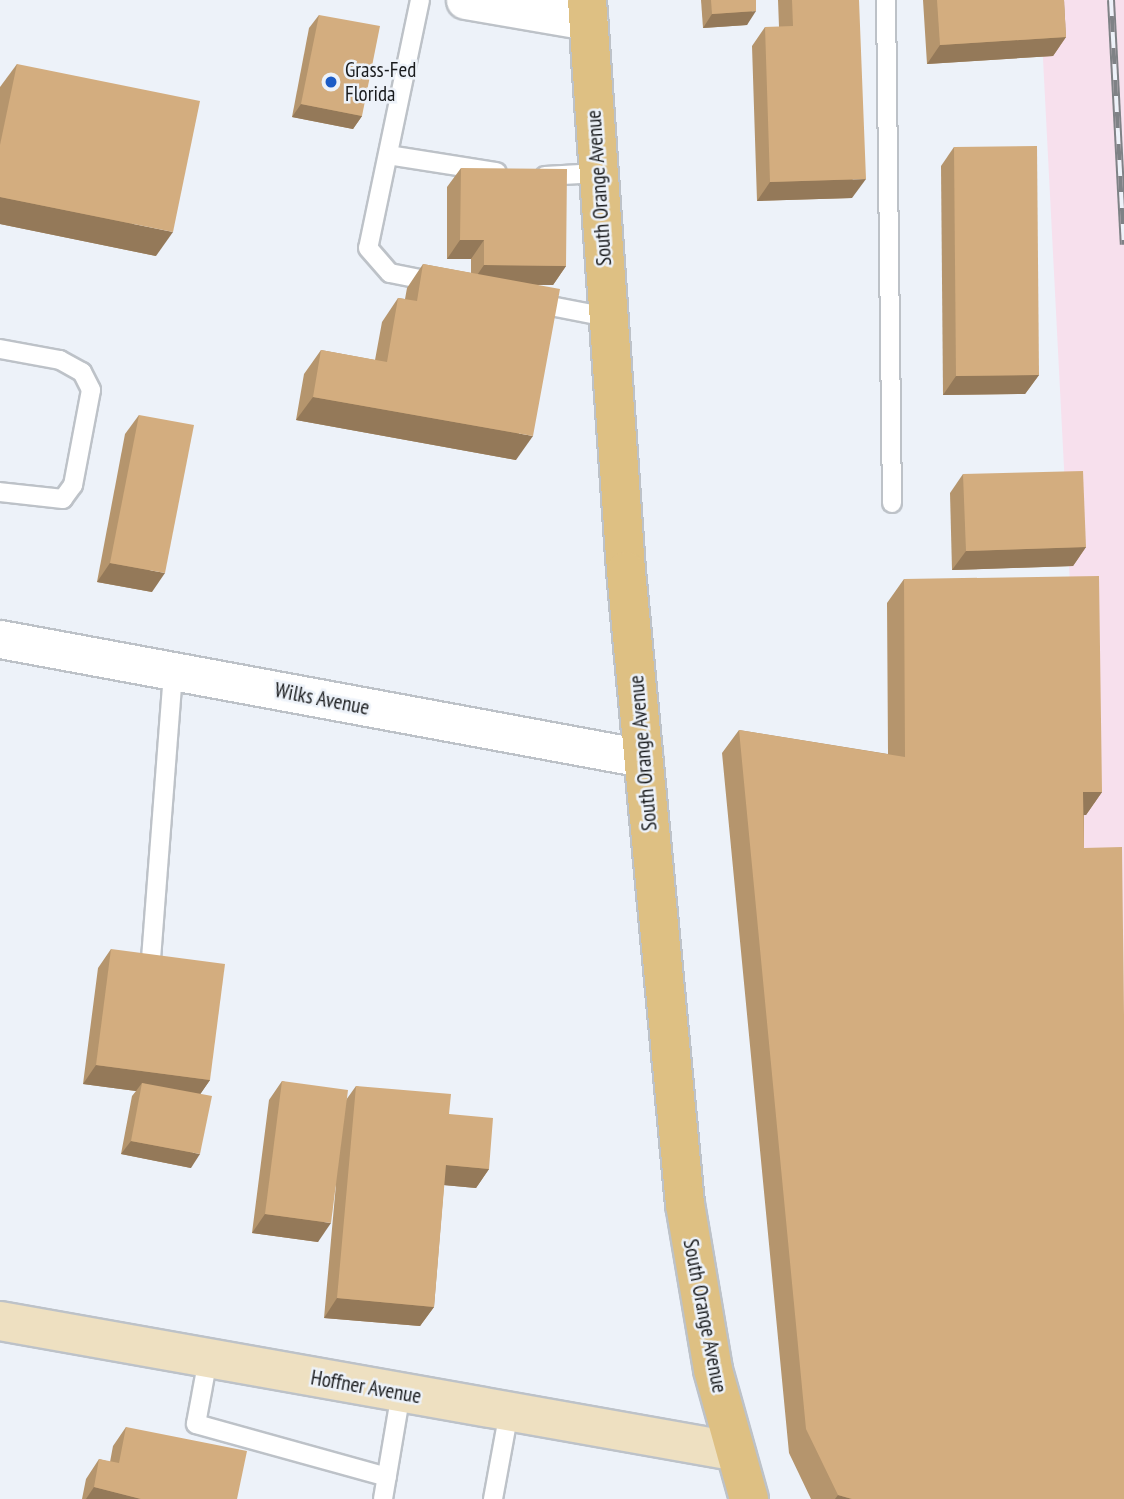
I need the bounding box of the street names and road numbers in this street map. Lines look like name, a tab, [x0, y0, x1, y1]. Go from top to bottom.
street label: South Orange Avenue	[581, 109, 617, 267]
street label: South Orange Avenue	[624, 674, 662, 832]
street label: Wilks Avenue	[272, 677, 372, 721]
street label: South Orange Avenue	[678, 1237, 732, 1395]
street label: Hoffner Avenue	[309, 1365, 423, 1409]

